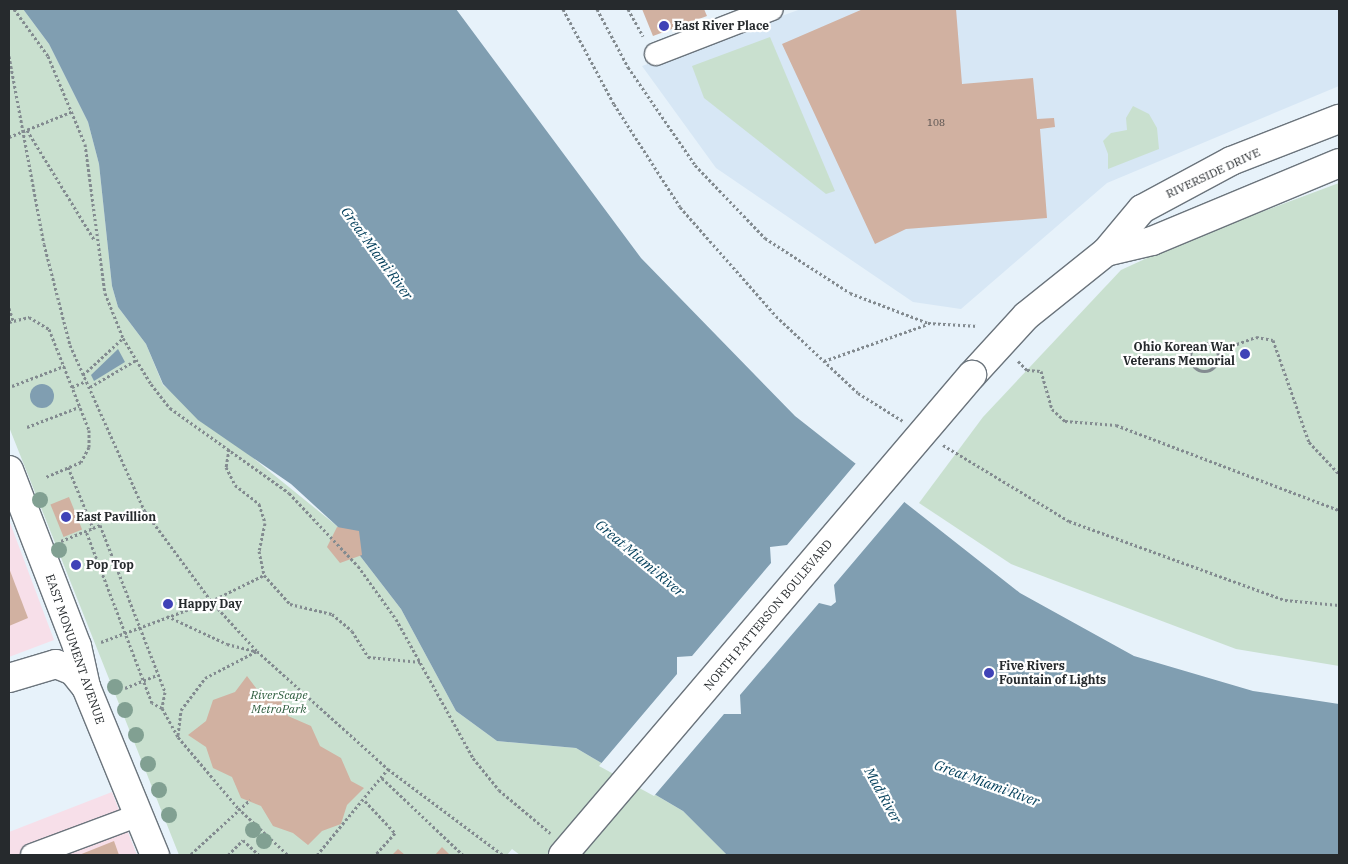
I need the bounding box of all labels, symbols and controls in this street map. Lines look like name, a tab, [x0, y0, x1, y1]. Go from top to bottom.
place label: East River Place	[674, 19, 769, 33]
marker: East River Place	[658, 20, 670, 32]
house number: 108	[927, 117, 945, 129]
street label: RIVERSIDE DRIVE	[1164, 145, 1262, 201]
water label: Great Miami River	[338, 203, 416, 303]
place label: Ohio Korean War Veterans Memorial	[1123, 340, 1235, 368]
marker: Ohio Korean War Veterans Memorial	[1239, 348, 1251, 360]
place label: East Pavillion	[76, 510, 156, 524]
marker: East Pavillion	[60, 511, 72, 523]
water label: Great Miami River	[592, 516, 688, 600]
street label: NORTH PATTERSON BOULEVARD	[701, 537, 835, 693]
place label: Pop Top	[86, 558, 134, 572]
marker: Pop Top	[70, 559, 82, 571]
street label: EAST MONUMENT AVENUE	[42, 572, 108, 726]
place label: Happy Day	[178, 597, 242, 611]
marker: Happy Day	[162, 598, 174, 610]
place label: Five Rivers Fountain of Lights	[999, 659, 1106, 687]
marker: Five Rivers Fountain of Lights	[983, 667, 995, 679]
park label: RiverScape MetroPark	[250, 688, 308, 716]
water label: Great Miami River	[932, 756, 1042, 810]
water label: Mad River	[861, 764, 905, 826]

